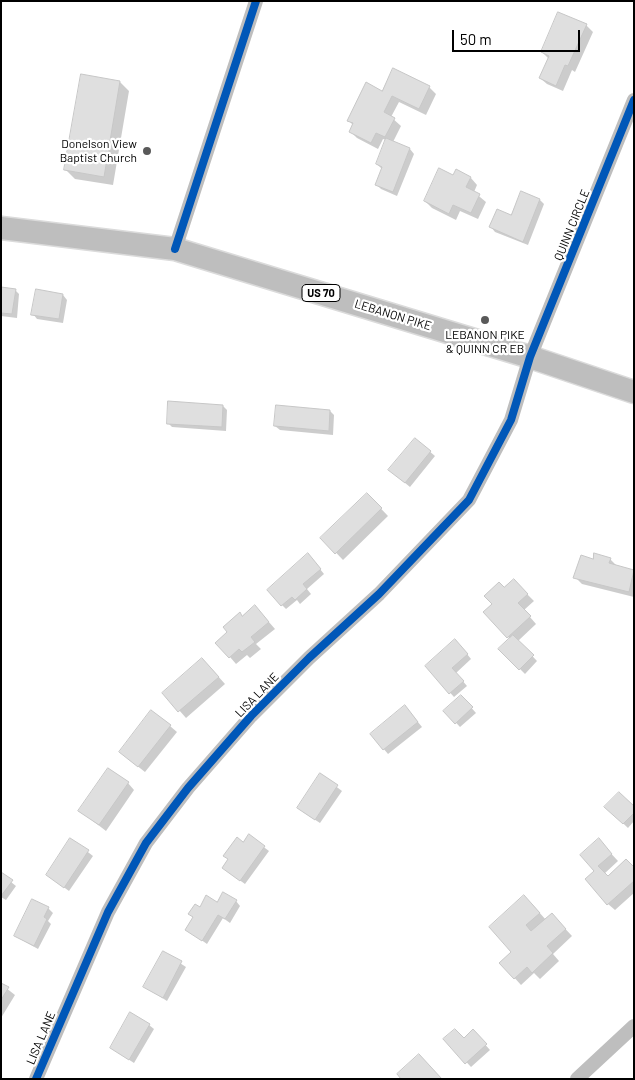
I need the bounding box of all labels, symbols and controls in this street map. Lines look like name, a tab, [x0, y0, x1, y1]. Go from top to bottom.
scale bar	[455, 20, 582, 52]
text: 50 m	[460, 30, 492, 48]
place label: Donelson View Baptist Church	[60, 137, 137, 165]
marker: Donelson View Baptist Church	[141, 145, 153, 157]
street label: QUINN CIRCLE	[551, 187, 593, 263]
road number: US 70	[302, 284, 340, 302]
street label: LEBANON PIKE	[353, 296, 433, 334]
marker: LEBANON PIKE & QUINN CR EB	[479, 314, 491, 326]
place label: LEBANON PIKE & QUINN CR EB	[445, 328, 525, 356]
street label: LISA LANE	[232, 670, 282, 720]
street label: LISA LANE	[23, 1009, 59, 1067]

